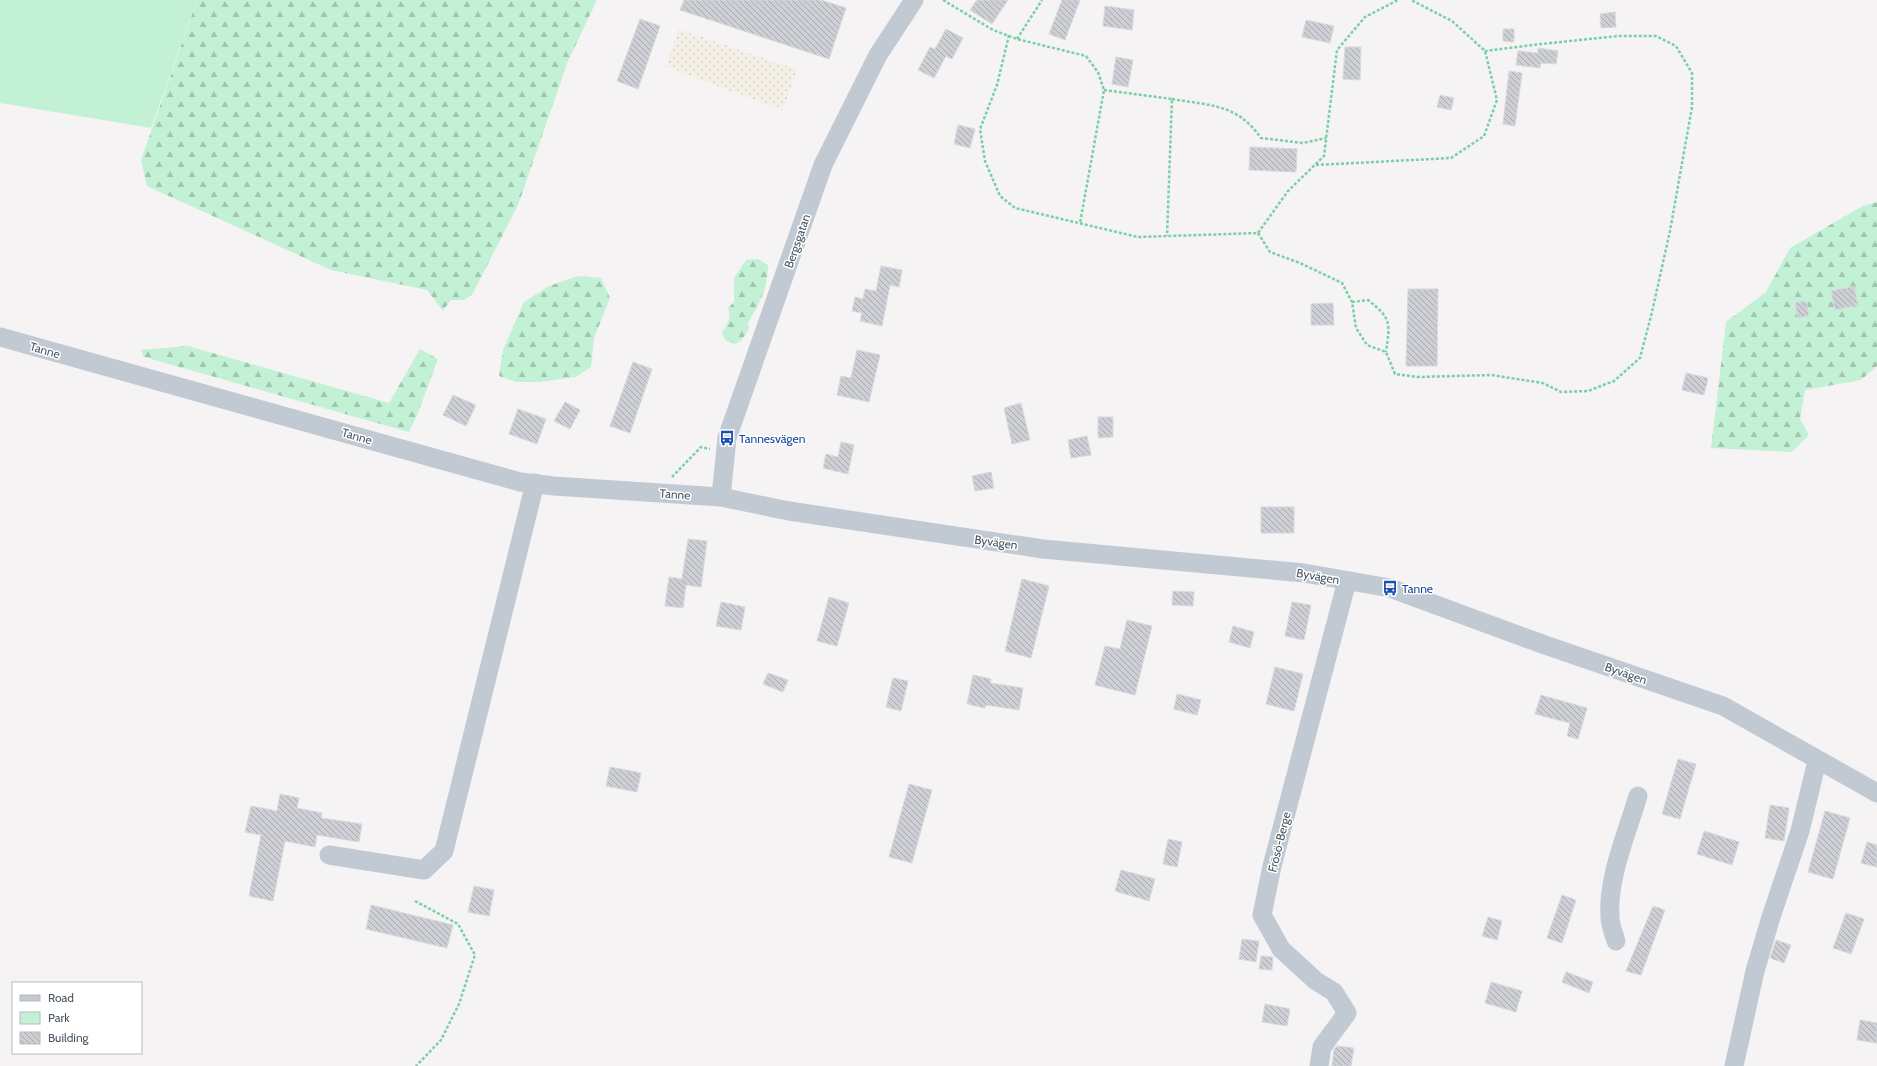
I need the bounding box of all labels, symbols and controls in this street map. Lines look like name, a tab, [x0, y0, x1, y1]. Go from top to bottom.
street label: Bergsgatan	[781, 212, 813, 270]
street label: Tanne	[28, 339, 62, 361]
street label: Tanne	[340, 425, 374, 447]
bus stop icon: Tannesvägen	[718, 429, 736, 447]
place label: Tannesvägen	[739, 431, 806, 446]
street label: Tanne	[659, 485, 691, 503]
street label: Byvägen	[973, 532, 1019, 552]
street label: Byvägen	[1295, 565, 1341, 587]
bus stop icon: Tanne	[1381, 579, 1399, 597]
place label: Tanne	[1402, 581, 1433, 596]
street label: Byvägen	[1603, 659, 1649, 687]
street label: Frösö-Berge	[1264, 810, 1294, 874]
legend	[12, 982, 142, 1054]
text: Road	[48, 990, 74, 1005]
text: Park	[48, 1010, 70, 1025]
text: Building	[48, 1030, 90, 1045]

